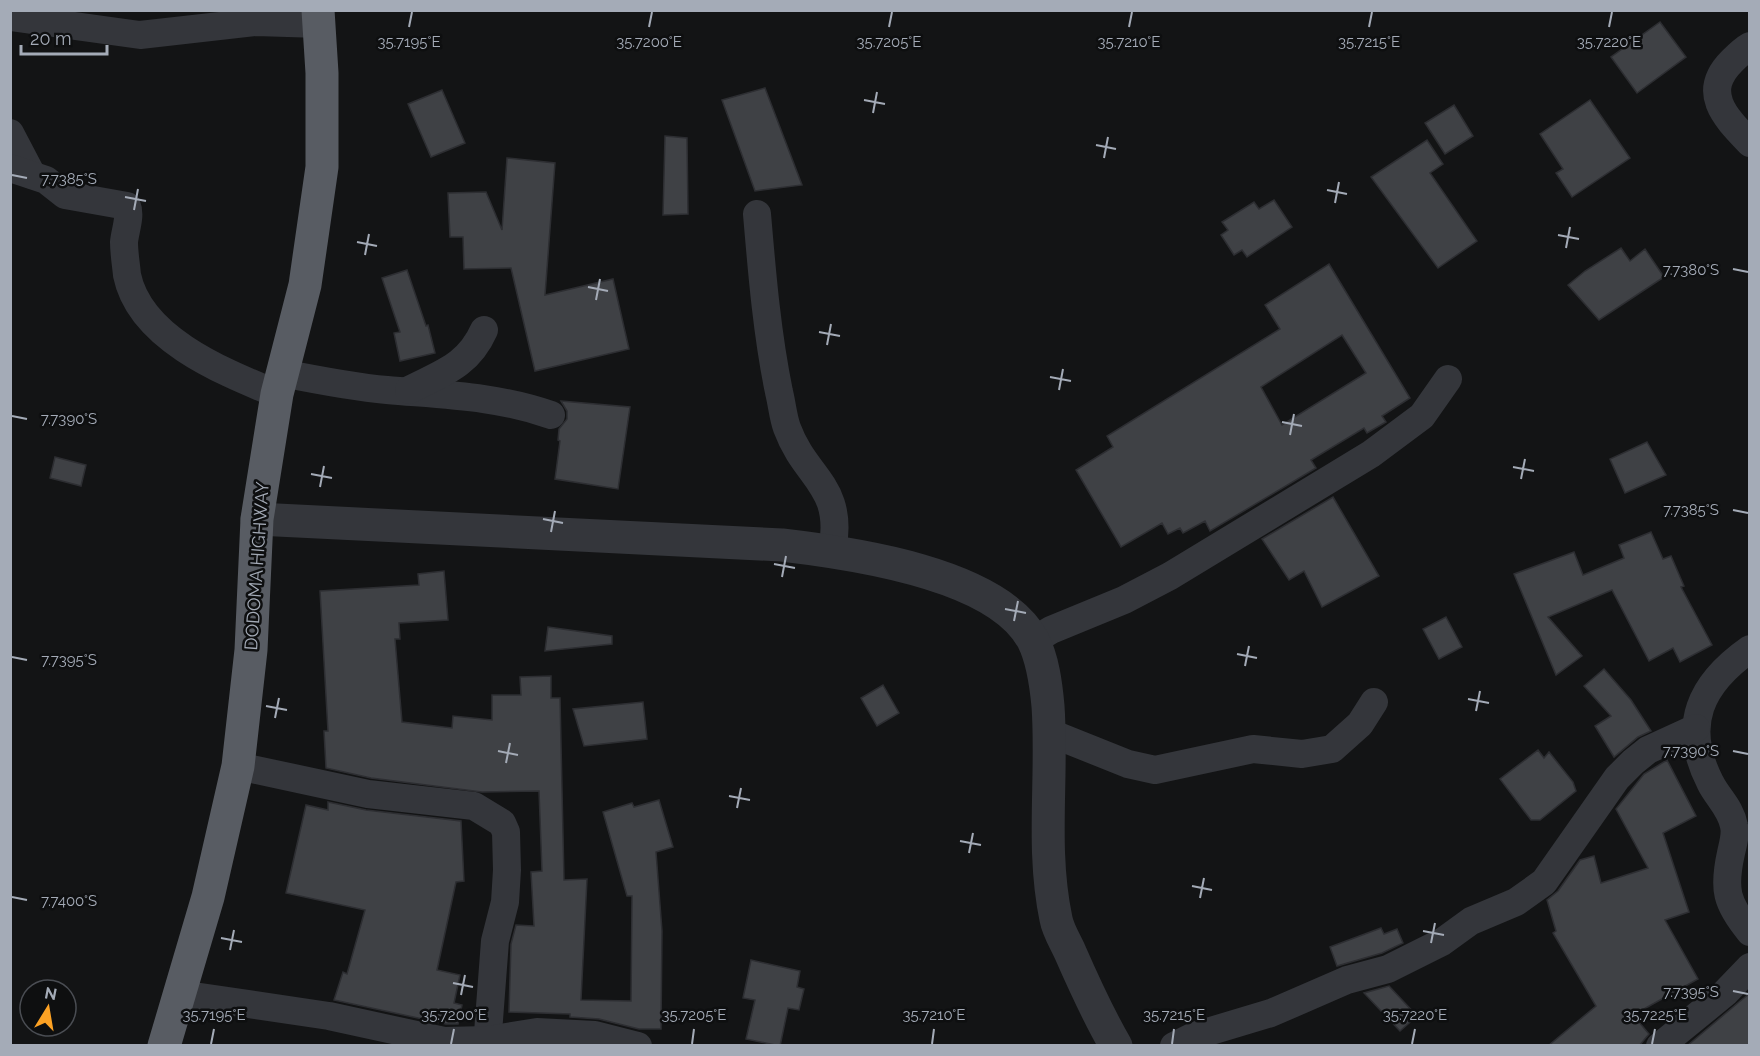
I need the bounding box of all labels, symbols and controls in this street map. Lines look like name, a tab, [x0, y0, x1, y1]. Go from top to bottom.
scale bar	[21, 18, 106, 56]
text: 20 m	[30, 28, 72, 49]
text: 35.7195°E	[377, 33, 441, 51]
text: 35.7200°E	[616, 33, 682, 51]
text: 35.7205°E	[857, 33, 921, 51]
text: 35.7210°E	[1098, 33, 1160, 51]
text: 35.7215°E	[1338, 33, 1400, 51]
text: 35.7220°E	[1577, 33, 1641, 51]
text: 7.7385°S	[41, 170, 97, 188]
text: 7.7380°S	[1663, 261, 1719, 279]
text: 7.7390°S	[41, 410, 97, 428]
street label: DODOMA HIGHWAY	[240, 481, 273, 651]
text: 7.7385°S	[1663, 501, 1719, 519]
text: 7.7395°S	[41, 651, 97, 669]
text: 7.7390°S	[1663, 742, 1719, 760]
text: 7.7400°S	[41, 892, 97, 910]
north arrow	[18, 978, 78, 1038]
text: N	[43, 983, 59, 1004]
text: 7.7395°S	[1663, 983, 1719, 1001]
text: 35.7195°E	[182, 1006, 246, 1024]
text: 35.7200°E	[421, 1006, 487, 1024]
text: 35.7205°E	[662, 1006, 726, 1024]
text: 35.7210°E	[903, 1006, 965, 1024]
text: 35.7215°E	[1143, 1006, 1205, 1024]
text: 35.7220°E	[1383, 1006, 1447, 1024]
text: 35.7225°E	[1623, 1006, 1687, 1024]

